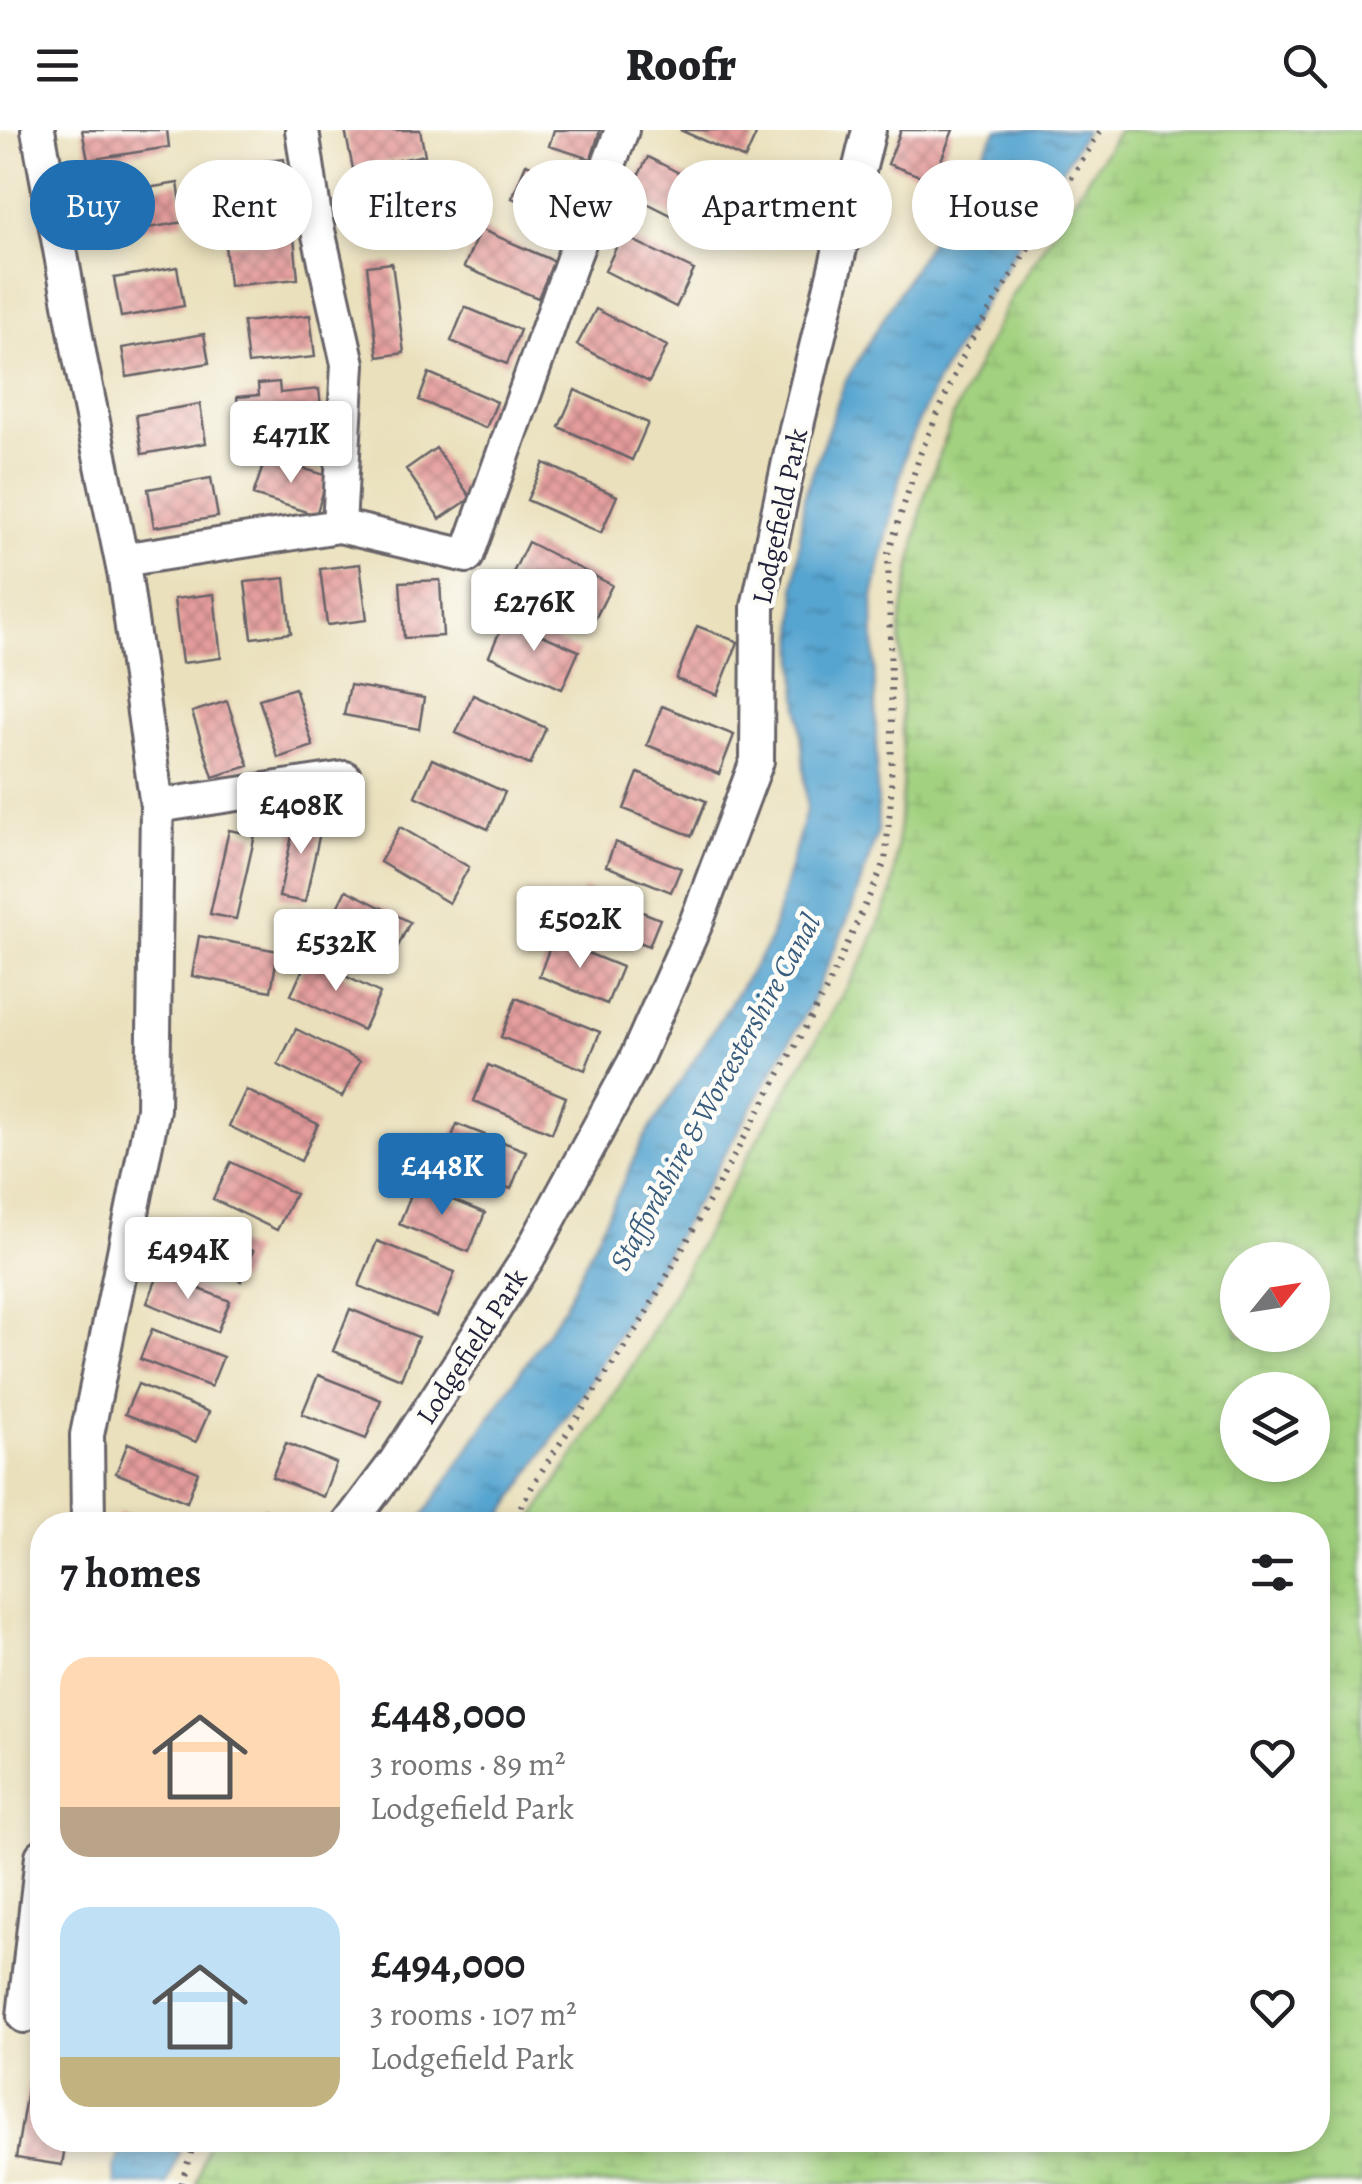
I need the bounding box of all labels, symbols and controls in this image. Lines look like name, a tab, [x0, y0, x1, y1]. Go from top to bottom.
text: Roofr	[626, 34, 736, 96]
icon: menu	[30, 38, 85, 93]
icon: search	[1277, 38, 1332, 93]
chip: Buy	[30, 160, 155, 250]
chip: Rent	[175, 160, 312, 250]
chip: Filters	[332, 160, 493, 250]
chip: New	[513, 160, 647, 250]
chip: Apartment	[667, 160, 892, 250]
chip: House	[912, 160, 1074, 250]
pin: £471K	[221, 401, 361, 486]
text: £471K	[252, 411, 330, 455]
street label: Lodgefield Park	[743, 425, 817, 608]
pin: £276K	[464, 569, 604, 654]
text: £276K	[493, 579, 575, 623]
pin: £408K	[231, 772, 371, 857]
text: £408K	[259, 782, 343, 826]
pin: £502K	[510, 886, 650, 971]
text: £502K	[539, 896, 621, 940]
water label: Staffordshire & Worcestershire Canal	[600, 906, 830, 1278]
pin: £532K	[266, 909, 406, 994]
text: £532K	[296, 919, 376, 963]
pin: £448K	[372, 1133, 512, 1218]
text: £448K	[400, 1143, 484, 1187]
pin: £494K	[118, 1217, 258, 1302]
text: £494K	[147, 1227, 229, 1271]
north arrow	[1220, 1242, 1330, 1352]
map controls	[1220, 1242, 1330, 1482]
street label: Lodgefield Park	[407, 1261, 536, 1432]
button: layers	[1220, 1372, 1330, 1482]
text: 7 homes	[60, 1544, 201, 1601]
icon: filters	[1245, 1545, 1300, 1600]
text: £448,000	[370, 1685, 526, 1742]
icon: home	[140, 1697, 260, 1817]
icon: heart	[1245, 1730, 1300, 1785]
text: 3 rooms · 89 m²	[370, 1742, 566, 1786]
text: Lodgefield Park	[370, 1786, 574, 1830]
text: £494,000	[370, 1935, 525, 1992]
icon: home	[140, 1947, 260, 2067]
icon: heart	[1245, 1980, 1300, 2035]
text: 3 rooms · 107 m²	[370, 1992, 577, 2036]
text: Lodgefield Park	[370, 2036, 574, 2080]

